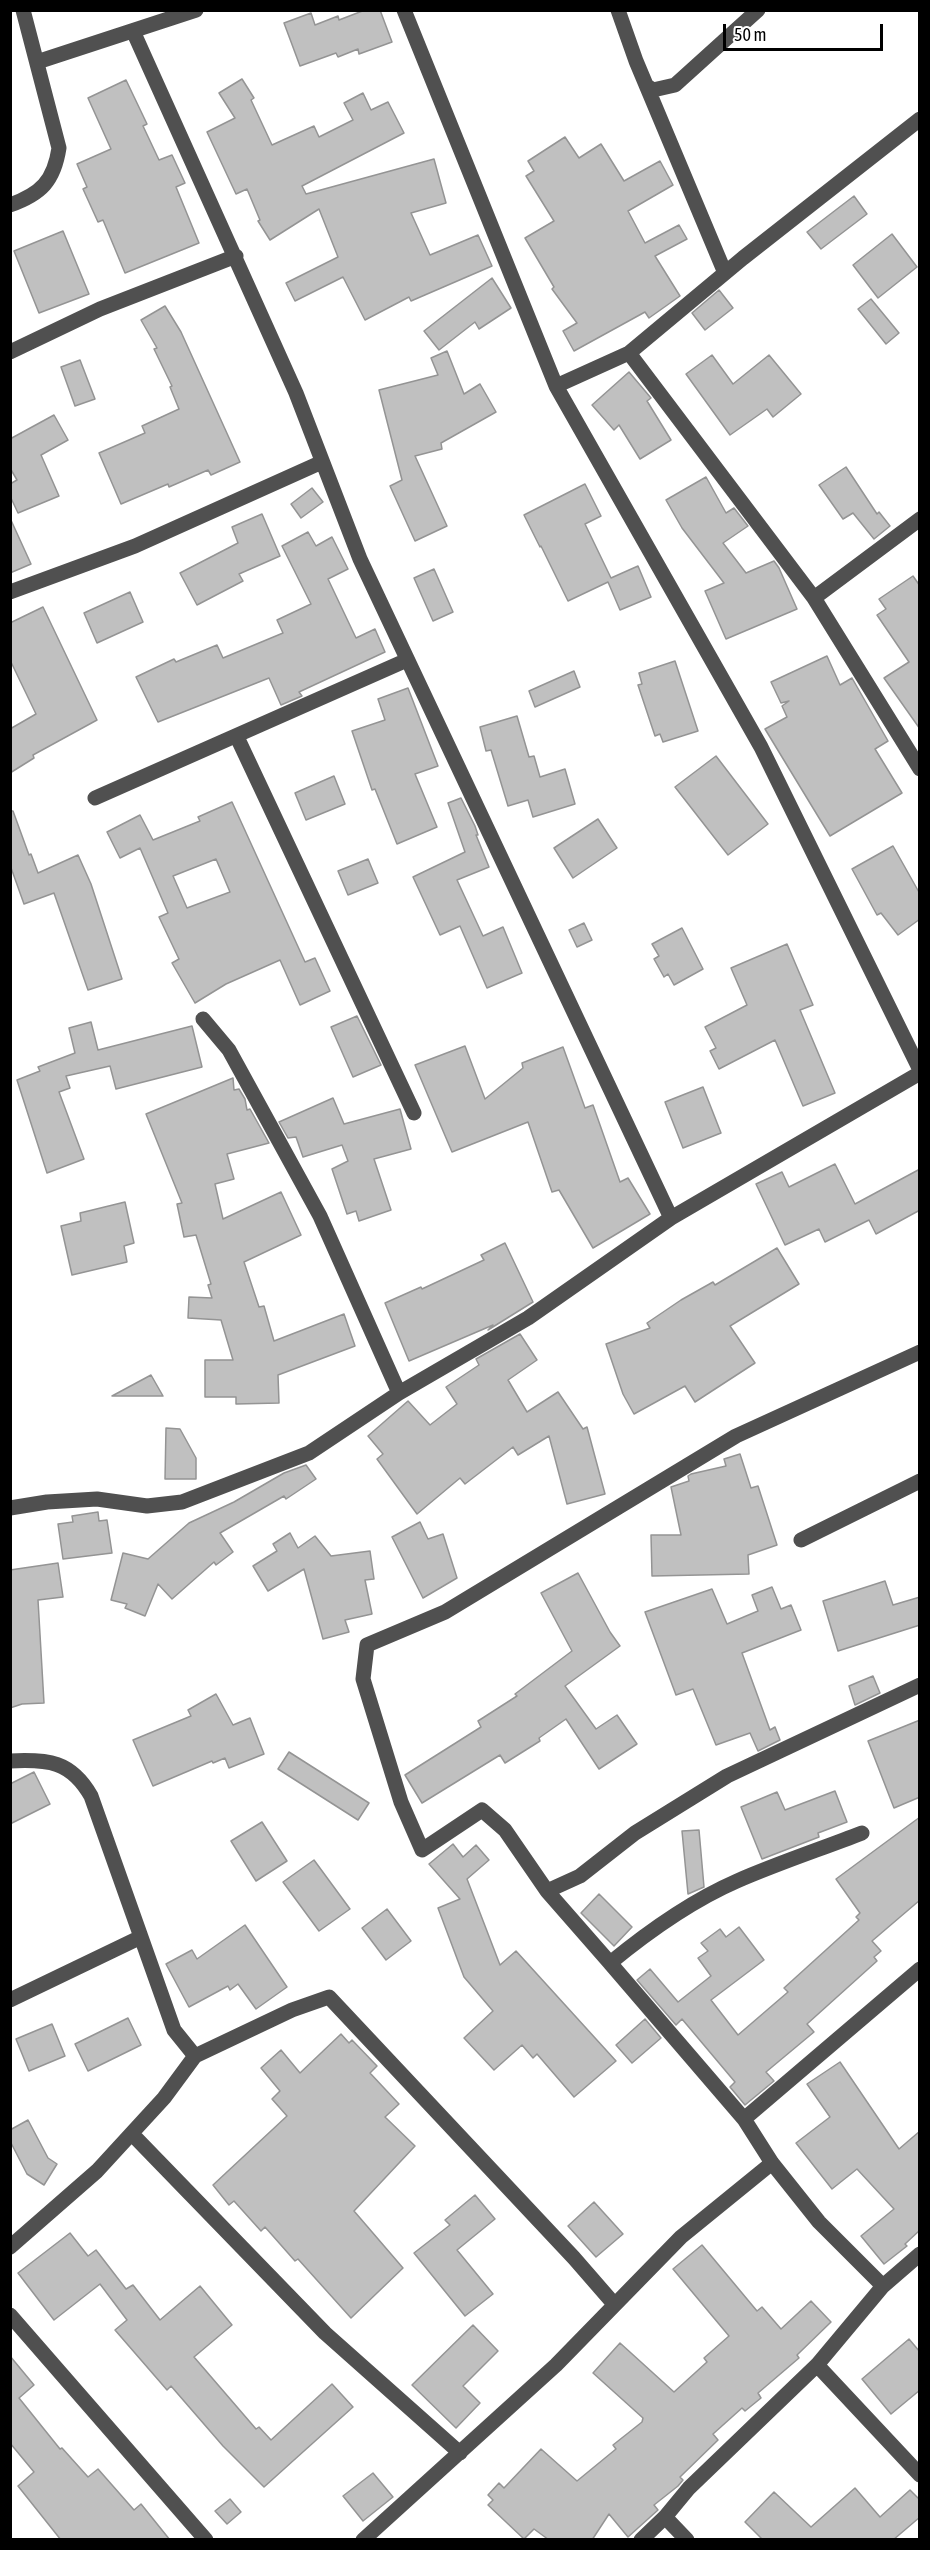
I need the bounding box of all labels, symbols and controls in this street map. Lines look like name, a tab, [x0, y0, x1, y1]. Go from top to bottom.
scale bar	[726, 12, 886, 50]
text: 50 m	[734, 24, 766, 45]

